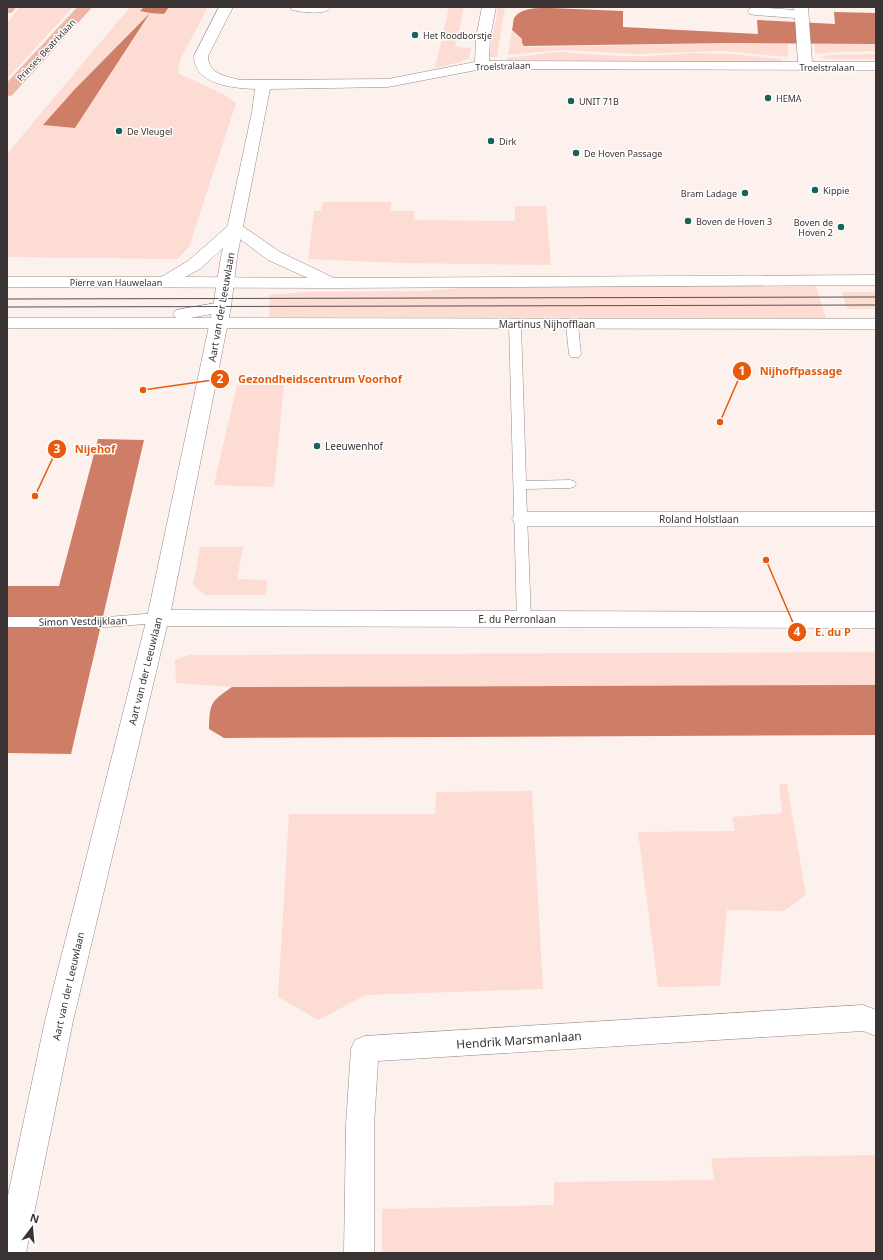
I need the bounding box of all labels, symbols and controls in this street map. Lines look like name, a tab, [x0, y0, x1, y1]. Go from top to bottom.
street label: Prinses Beatrixlaan	[14, 16, 78, 84]
place label: Het Roodborstje	[423, 29, 492, 42]
marker: Het Roodborstje	[410, 30, 420, 40]
street label: Troelstralaan	[475, 59, 531, 73]
street label: Troelstralaan	[799, 61, 855, 74]
place label: HEMA	[776, 92, 802, 105]
marker: HEMA	[763, 93, 773, 103]
place label: UNIT 71B	[579, 95, 619, 108]
marker: UNIT 71B	[566, 96, 576, 106]
place label: De Vleugel	[127, 125, 172, 138]
marker: De Vleugel	[114, 126, 124, 136]
place label: Dirk	[499, 135, 517, 148]
marker: Dirk	[486, 136, 496, 146]
place label: De Hoven Passage	[584, 147, 662, 160]
marker: De Hoven Passage	[571, 148, 581, 158]
place label: Kippie	[823, 184, 849, 197]
marker: Kippie	[810, 185, 820, 195]
place label: Bram Ladage	[681, 187, 737, 200]
marker: Bram Ladage	[740, 188, 750, 198]
place label: Boven de Hoven 3	[696, 215, 772, 228]
marker: Boven de Hoven 3	[683, 216, 693, 226]
place label: Boven de Hoven 2	[794, 216, 833, 239]
marker: Boven de Hoven 2	[836, 222, 846, 232]
street label: Aart van der Leeuwlaan	[204, 251, 238, 363]
street label: Pierre van Hauwelaan	[70, 276, 162, 289]
street label: Martinus Nijhofflaan	[499, 317, 595, 331]
callout: Nijhoffpassage	[732, 360, 851, 383]
text: 1	[739, 362, 745, 379]
text: Nijhoffpassage	[760, 363, 843, 378]
callout: Gezondheidscentrum Voorhof	[210, 367, 410, 390]
text: 2	[217, 370, 224, 387]
text: Gezondheidscentrum Voorhof	[238, 371, 403, 386]
callout: Nijehof	[47, 438, 123, 461]
place label: Leeuwenhof	[325, 439, 384, 453]
text: 3	[54, 440, 61, 457]
text: Nijehof	[75, 441, 116, 456]
marker: Leeuwenhof	[312, 441, 322, 451]
street label: Roland Holstlaan	[659, 512, 739, 526]
street label: E. du Perronlaan	[478, 612, 556, 626]
street label: Simon Vestdijklaan	[39, 613, 127, 629]
street label: Aart van der Leeuwlaan	[125, 616, 165, 726]
callout: E. du P	[787, 621, 859, 644]
text: 4	[794, 623, 801, 640]
text: E. du P	[815, 624, 851, 639]
street label: Aart van der Leeuwlaan	[49, 930, 87, 1042]
street label: Hendrik Marsmanlaan	[456, 1027, 582, 1053]
north arrow	[12, 1208, 52, 1248]
text: N	[29, 1209, 41, 1226]

